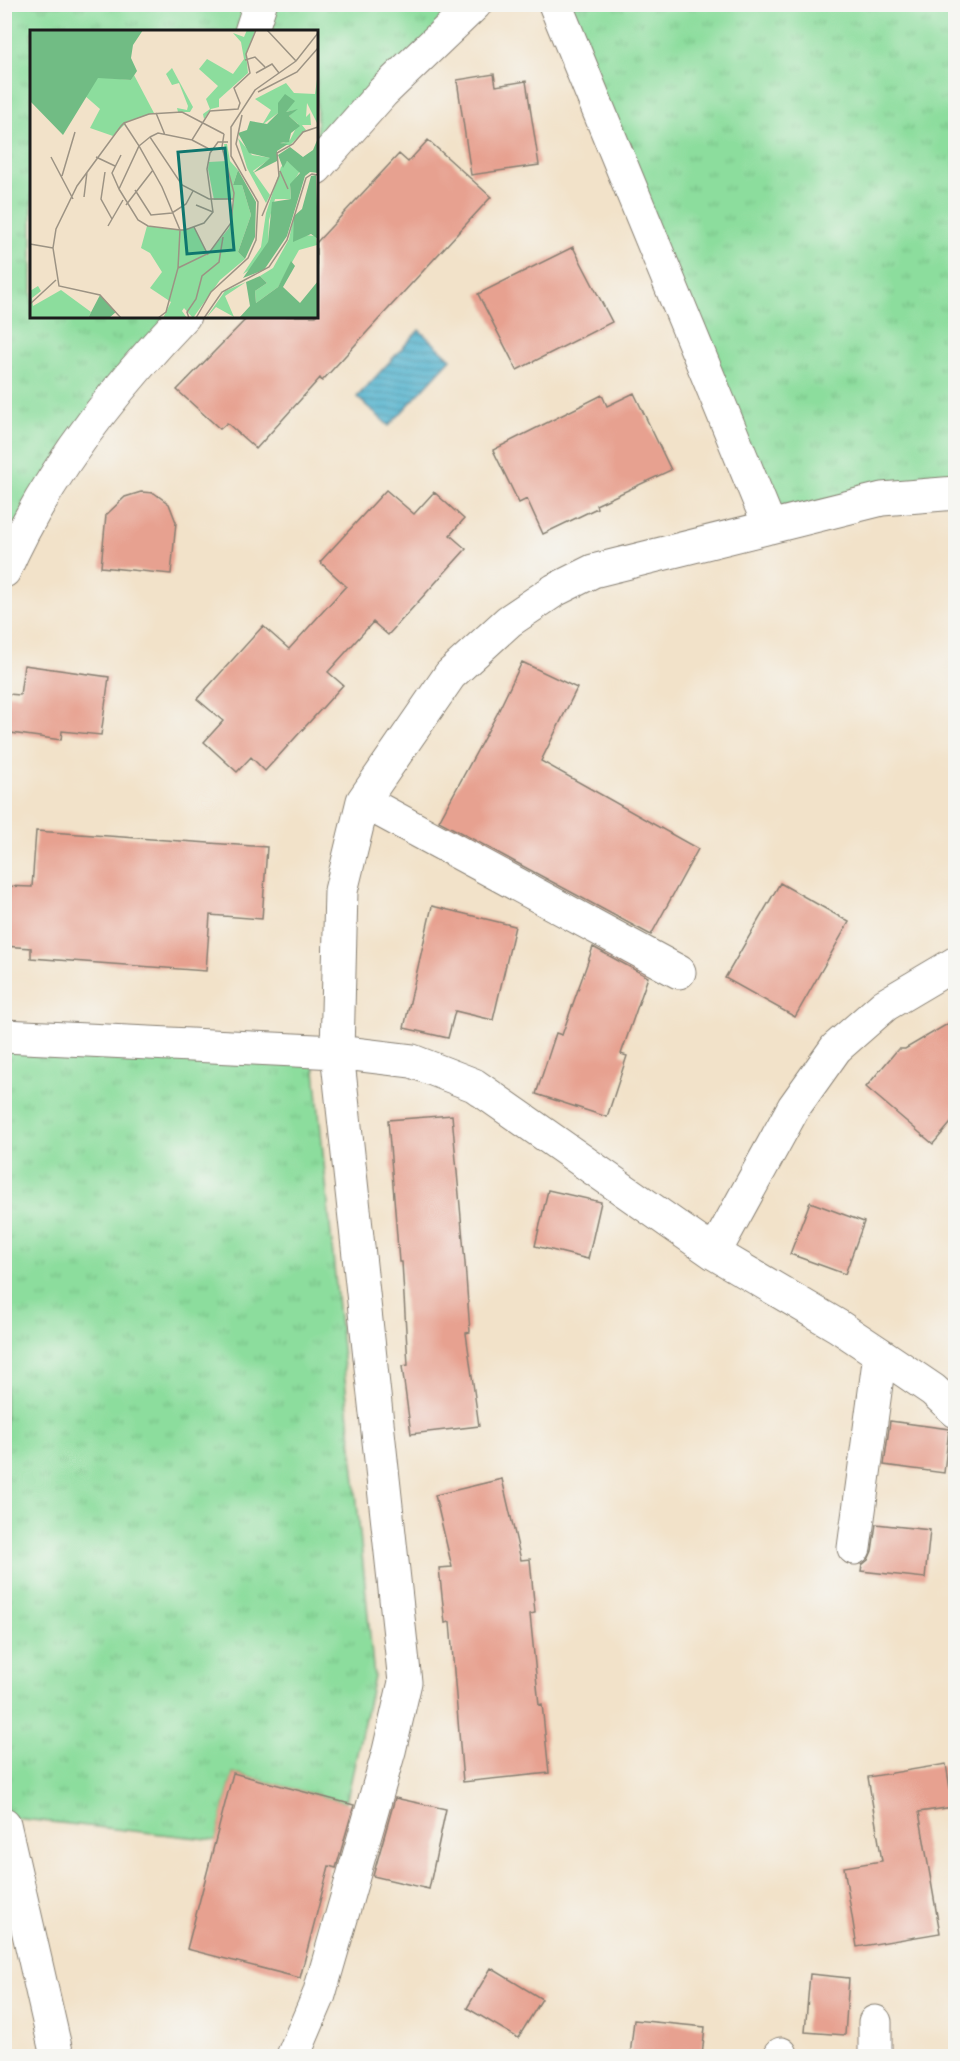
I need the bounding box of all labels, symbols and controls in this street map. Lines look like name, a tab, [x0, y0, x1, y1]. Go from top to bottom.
inset map	[30, 30, 318, 318]

